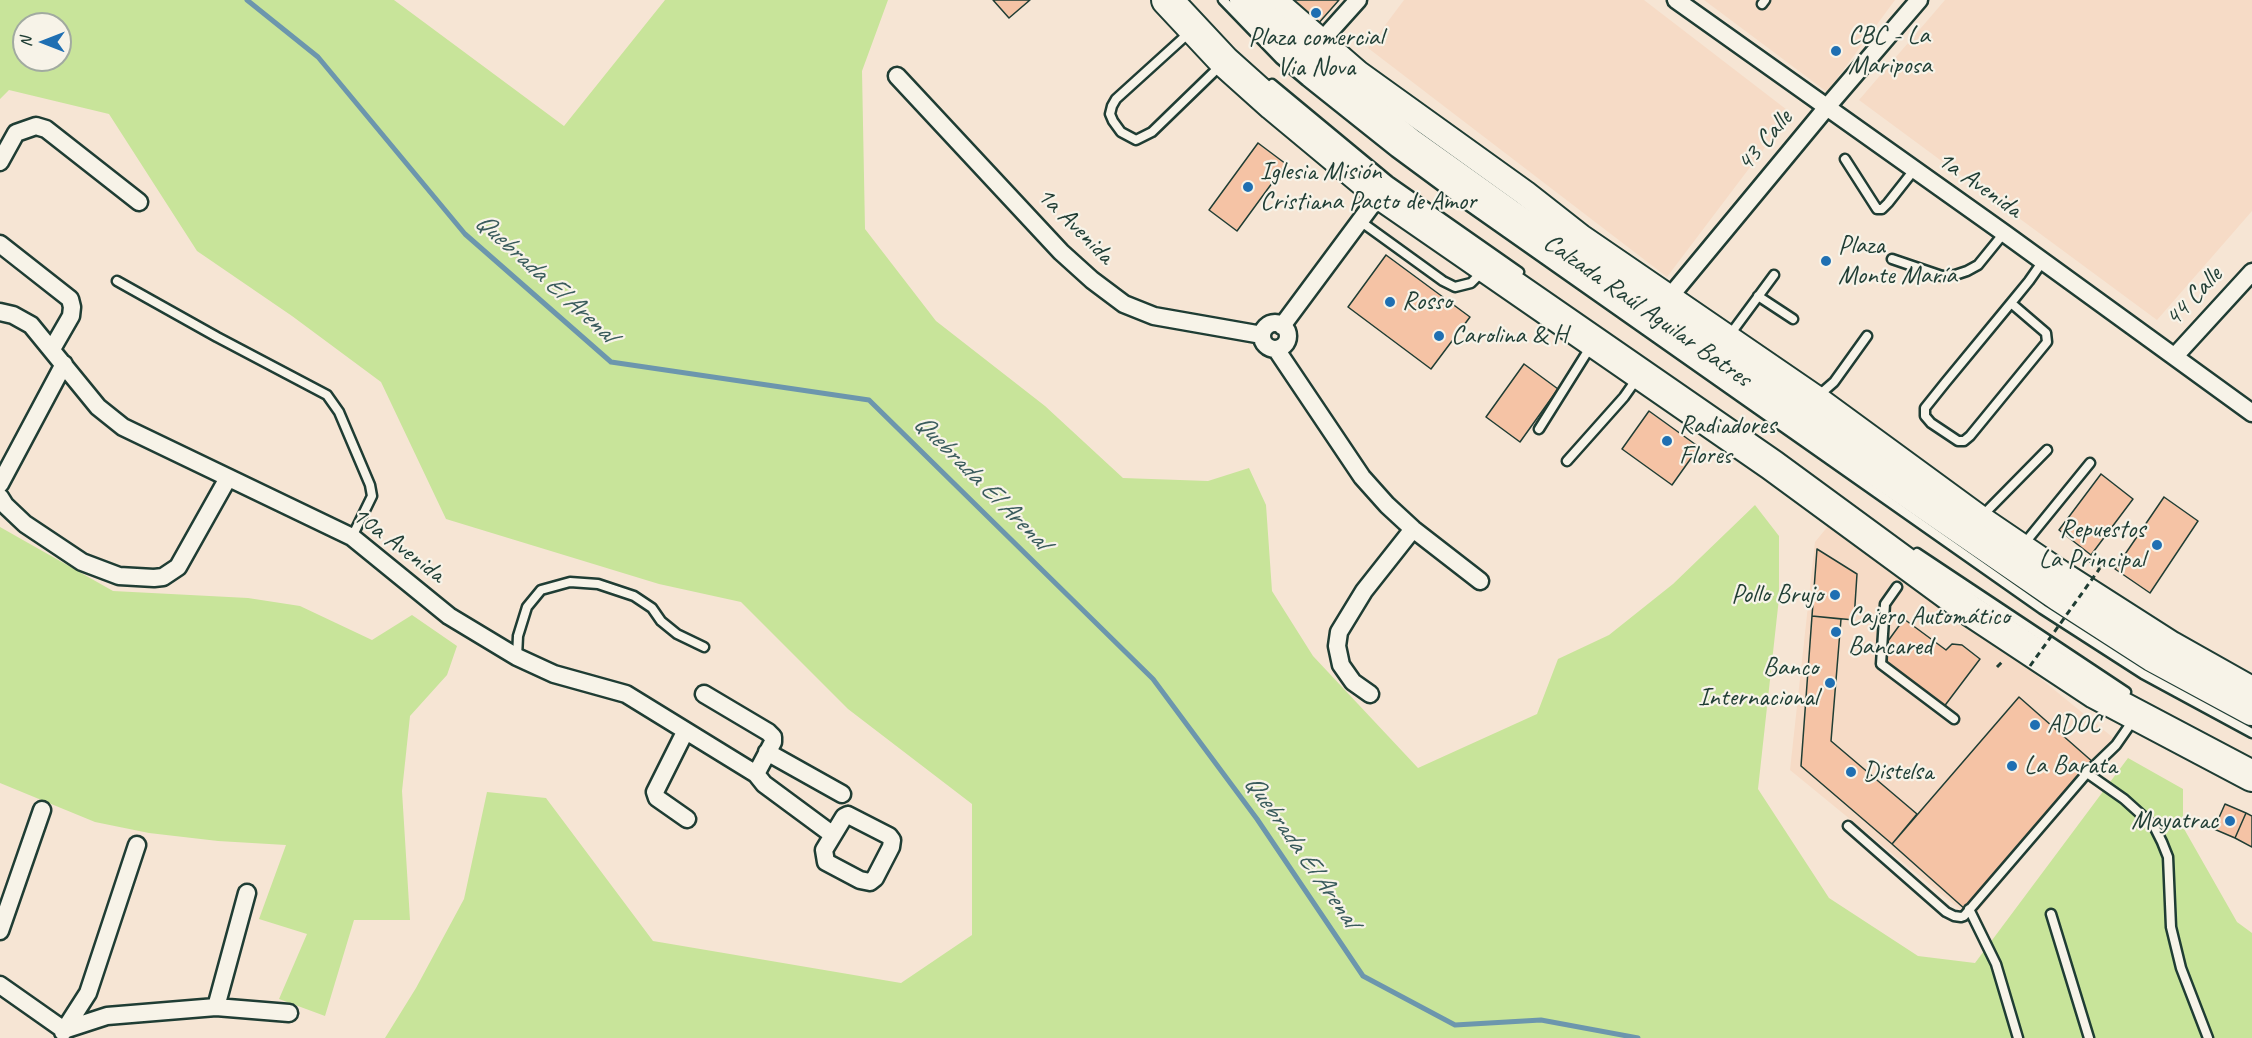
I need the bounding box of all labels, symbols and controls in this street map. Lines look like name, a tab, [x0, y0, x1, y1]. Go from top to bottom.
marker: Plaza comercial Via Nova	[1309, 6, 1323, 20]
north arrow	[12, 12, 72, 72]
place label: CBC - La Mariposa	[1848, 20, 1932, 82]
place label: Plaza comercial Via Nova	[1249, 22, 1383, 83]
text: N	[16, 37, 36, 47]
marker: CBC - La Mariposa	[1829, 44, 1843, 58]
street label: 43 Calle	[1730, 104, 1800, 178]
street label: 1a Avenida	[1930, 144, 2028, 226]
place label: Iglesia Misión Cristiana Pacto de Amor	[1260, 156, 1476, 218]
marker: Iglesia Misión Cristiana Pacto de Amor	[1241, 180, 1255, 194]
street label: 1a Avenida	[1030, 181, 1120, 271]
water label: Quebrada El Arenal	[468, 206, 622, 350]
street label: Calzada Raúl Aguilar Batres	[1537, 227, 1757, 395]
place label: Plaza Monte María	[1838, 230, 1957, 292]
marker: Plaza Monte María	[1819, 254, 1833, 268]
street label: 44 Calle	[2159, 261, 2229, 333]
place label: Rosso	[1402, 286, 1452, 318]
marker: Rosso	[1383, 295, 1397, 309]
place label: Carolina & H	[1451, 320, 1567, 352]
marker: Carolina & H	[1432, 329, 1446, 343]
water label: Quebrada El Arenal	[906, 407, 1056, 557]
place label: Radiadores Flores	[1679, 410, 1776, 472]
marker: Radiadores Flores	[1660, 434, 1674, 448]
street label: 10a Avenida	[345, 500, 451, 590]
place label: Repuestos La Principal	[2039, 514, 2145, 576]
marker: Repuestos La Principal	[2150, 538, 2164, 552]
place label: Pollo Brujo	[1731, 579, 1823, 611]
marker: Pollo Brujo	[1828, 588, 1842, 602]
place label: Cajero Automático Bancared	[1848, 601, 2010, 662]
marker: Cajero Automático Bancared	[1829, 625, 1843, 639]
place label: Banco Internacional	[1698, 652, 1818, 714]
marker: Banco Internacional	[1823, 676, 1837, 690]
place label: ADOC	[2047, 709, 2101, 741]
marker: ADOC	[2028, 718, 2042, 732]
place label: La Barata	[2024, 750, 2117, 782]
place label: Distelsa	[1863, 756, 1933, 788]
marker: La Barata	[2005, 759, 2019, 773]
marker: Distelsa	[1844, 765, 1858, 779]
water label: Quebrada El Arenal	[1237, 769, 1365, 933]
place label: Mayatrac	[2131, 805, 2218, 837]
marker: Mayatrac	[2223, 814, 2237, 828]

